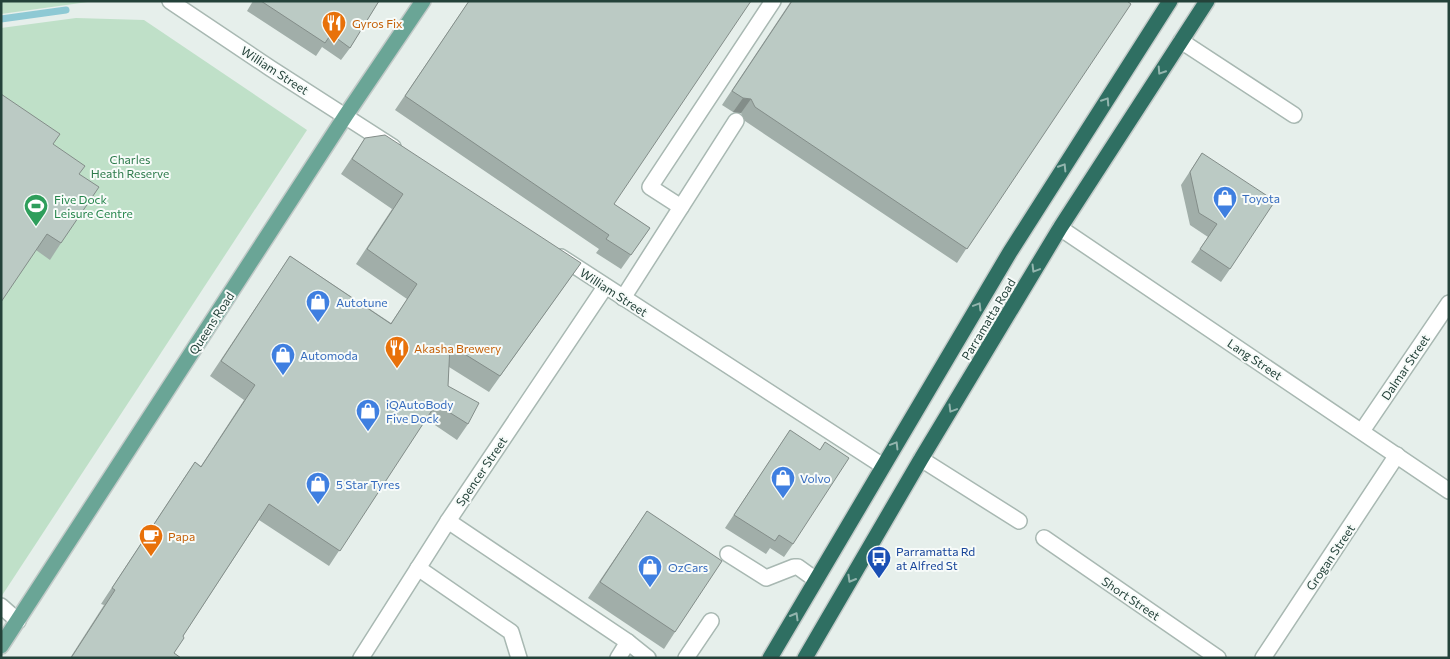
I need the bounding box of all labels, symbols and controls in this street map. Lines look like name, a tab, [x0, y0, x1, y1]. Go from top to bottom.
restaurant icon: Gyros Fix	[321, 10, 347, 44]
place label: Gyros Fix	[352, 16, 403, 30]
street label: William Street	[239, 43, 311, 97]
one-way arrow	[1158, 66, 1168, 75]
one-way arrow	[1100, 97, 1109, 106]
park label: Charles Heath Reserve	[91, 152, 169, 180]
one-way arrow	[1057, 164, 1066, 173]
shop icon: Toyota	[1212, 185, 1238, 219]
place label: Toyota	[1242, 191, 1280, 205]
place label: Five Dock Leisure Centre	[54, 192, 133, 220]
sports icon: Five Dock Leisure Centre	[23, 193, 49, 227]
one-way arrow	[1032, 264, 1042, 273]
street label: William Street	[578, 265, 650, 319]
street label: Parramatta Road	[958, 276, 1018, 362]
street label: Queens Road	[186, 289, 236, 357]
shop icon: Autotune	[305, 289, 331, 323]
place label: Autotune	[336, 295, 388, 309]
one-way arrow	[971, 302, 981, 311]
street label: Dalmar Street	[1378, 332, 1432, 402]
restaurant icon: Akasha Brewery	[384, 335, 410, 369]
street label: Lang Street	[1225, 336, 1285, 382]
place label: Akasha Brewery	[414, 341, 501, 355]
shop icon: Automoda	[270, 342, 296, 376]
place label: Automoda	[300, 348, 358, 362]
place label: iQAutoBody Five Dock	[386, 397, 453, 425]
shop icon: iQAutoBody Five Dock	[355, 398, 381, 432]
one-way arrow	[948, 403, 958, 412]
street label: Spencer Street	[453, 434, 509, 508]
one-way arrow	[888, 442, 898, 451]
shop icon: Volvo	[770, 465, 796, 499]
shop icon: 5 Star Tyres	[305, 471, 331, 505]
place label: Volvo	[800, 471, 831, 485]
place label: 5 Star Tyres	[336, 477, 400, 491]
street label: Grogan Street	[1303, 521, 1357, 593]
cafe icon: Papa	[138, 523, 164, 557]
place label: Papa	[168, 529, 195, 543]
place label: Parramatta Rd at Alfred St	[896, 544, 975, 572]
bus stop icon: Parramatta Rd at Alfred St	[866, 545, 892, 579]
shop icon: OzCars	[637, 554, 663, 588]
place label: OzCars	[668, 560, 708, 574]
one-way arrow	[848, 573, 858, 582]
street label: Short Street	[1099, 573, 1163, 623]
one-way arrow	[789, 612, 799, 621]

